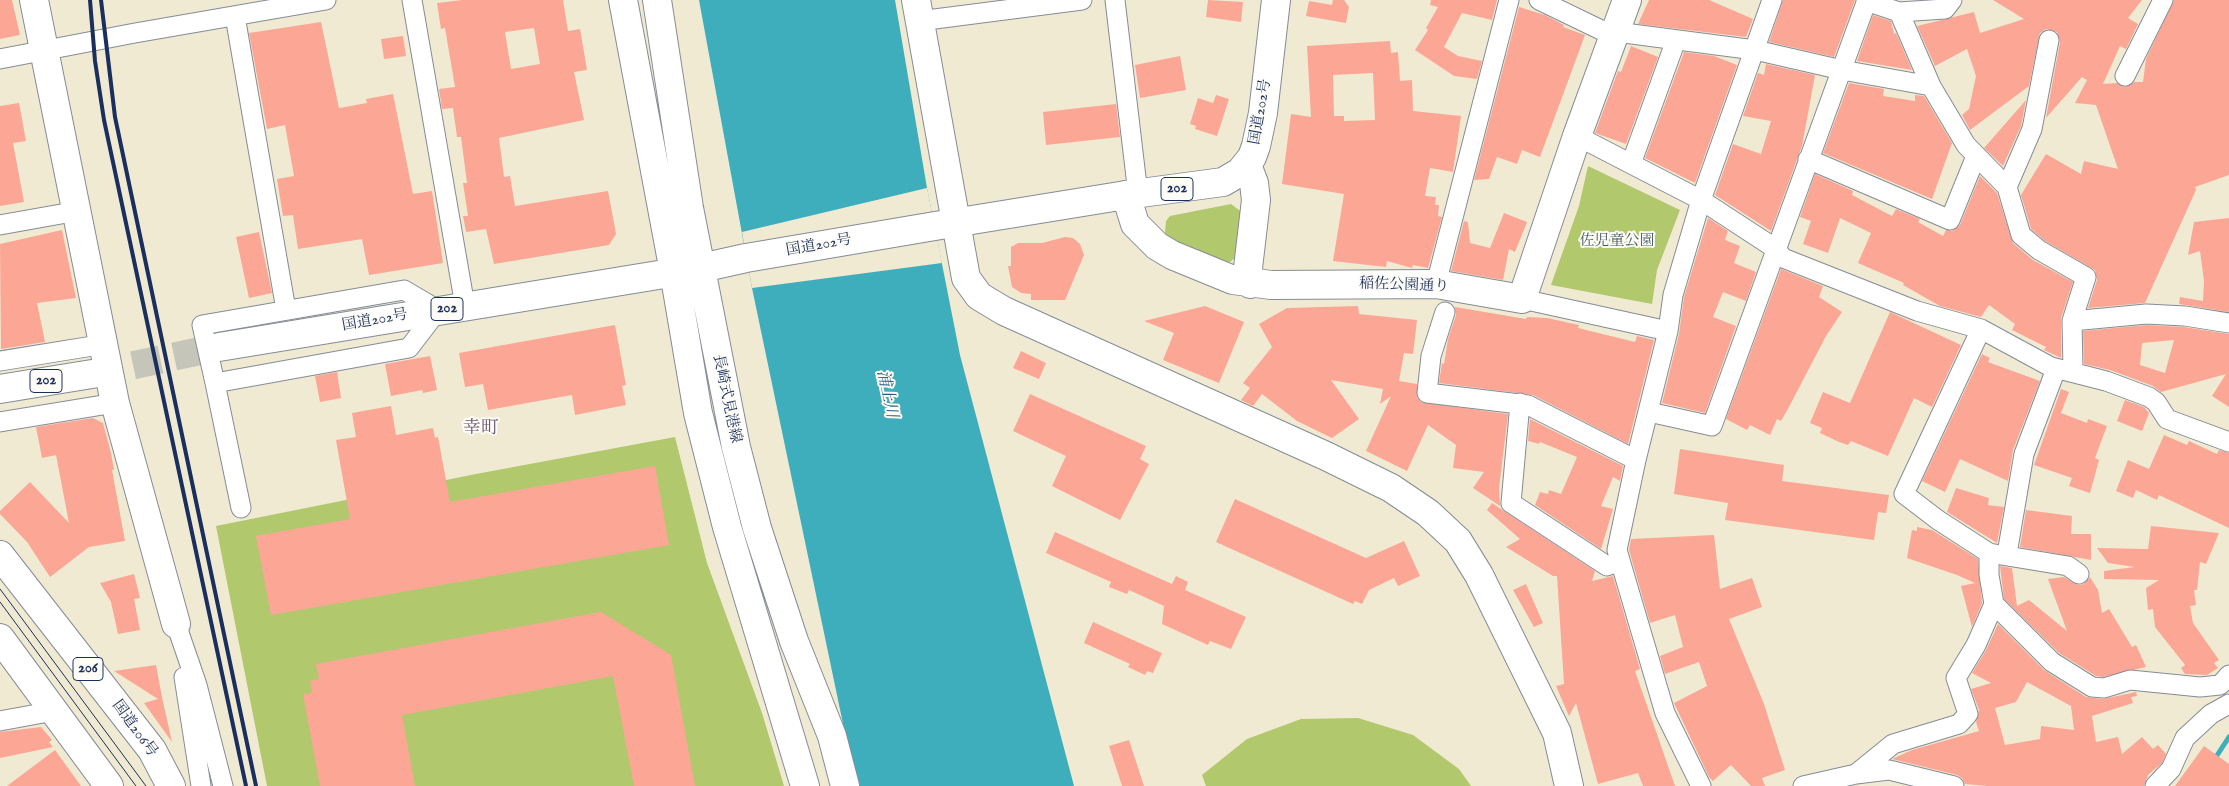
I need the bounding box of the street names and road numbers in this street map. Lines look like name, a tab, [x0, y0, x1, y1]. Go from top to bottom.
street label: 国道202号	[1246, 78, 1276, 146]
road number: 202	[1161, 178, 1193, 200]
street label: 国道202号	[785, 231, 853, 261]
street label: 稲佐公園通り	[1359, 275, 1449, 297]
road number: 202	[431, 298, 463, 320]
street label: 国道202号	[341, 306, 409, 336]
street label: 長崎式見港線	[708, 353, 744, 445]
road number: 202	[30, 370, 62, 392]
road number: 206	[73, 658, 103, 681]
street label: 国道206号	[107, 697, 161, 761]

